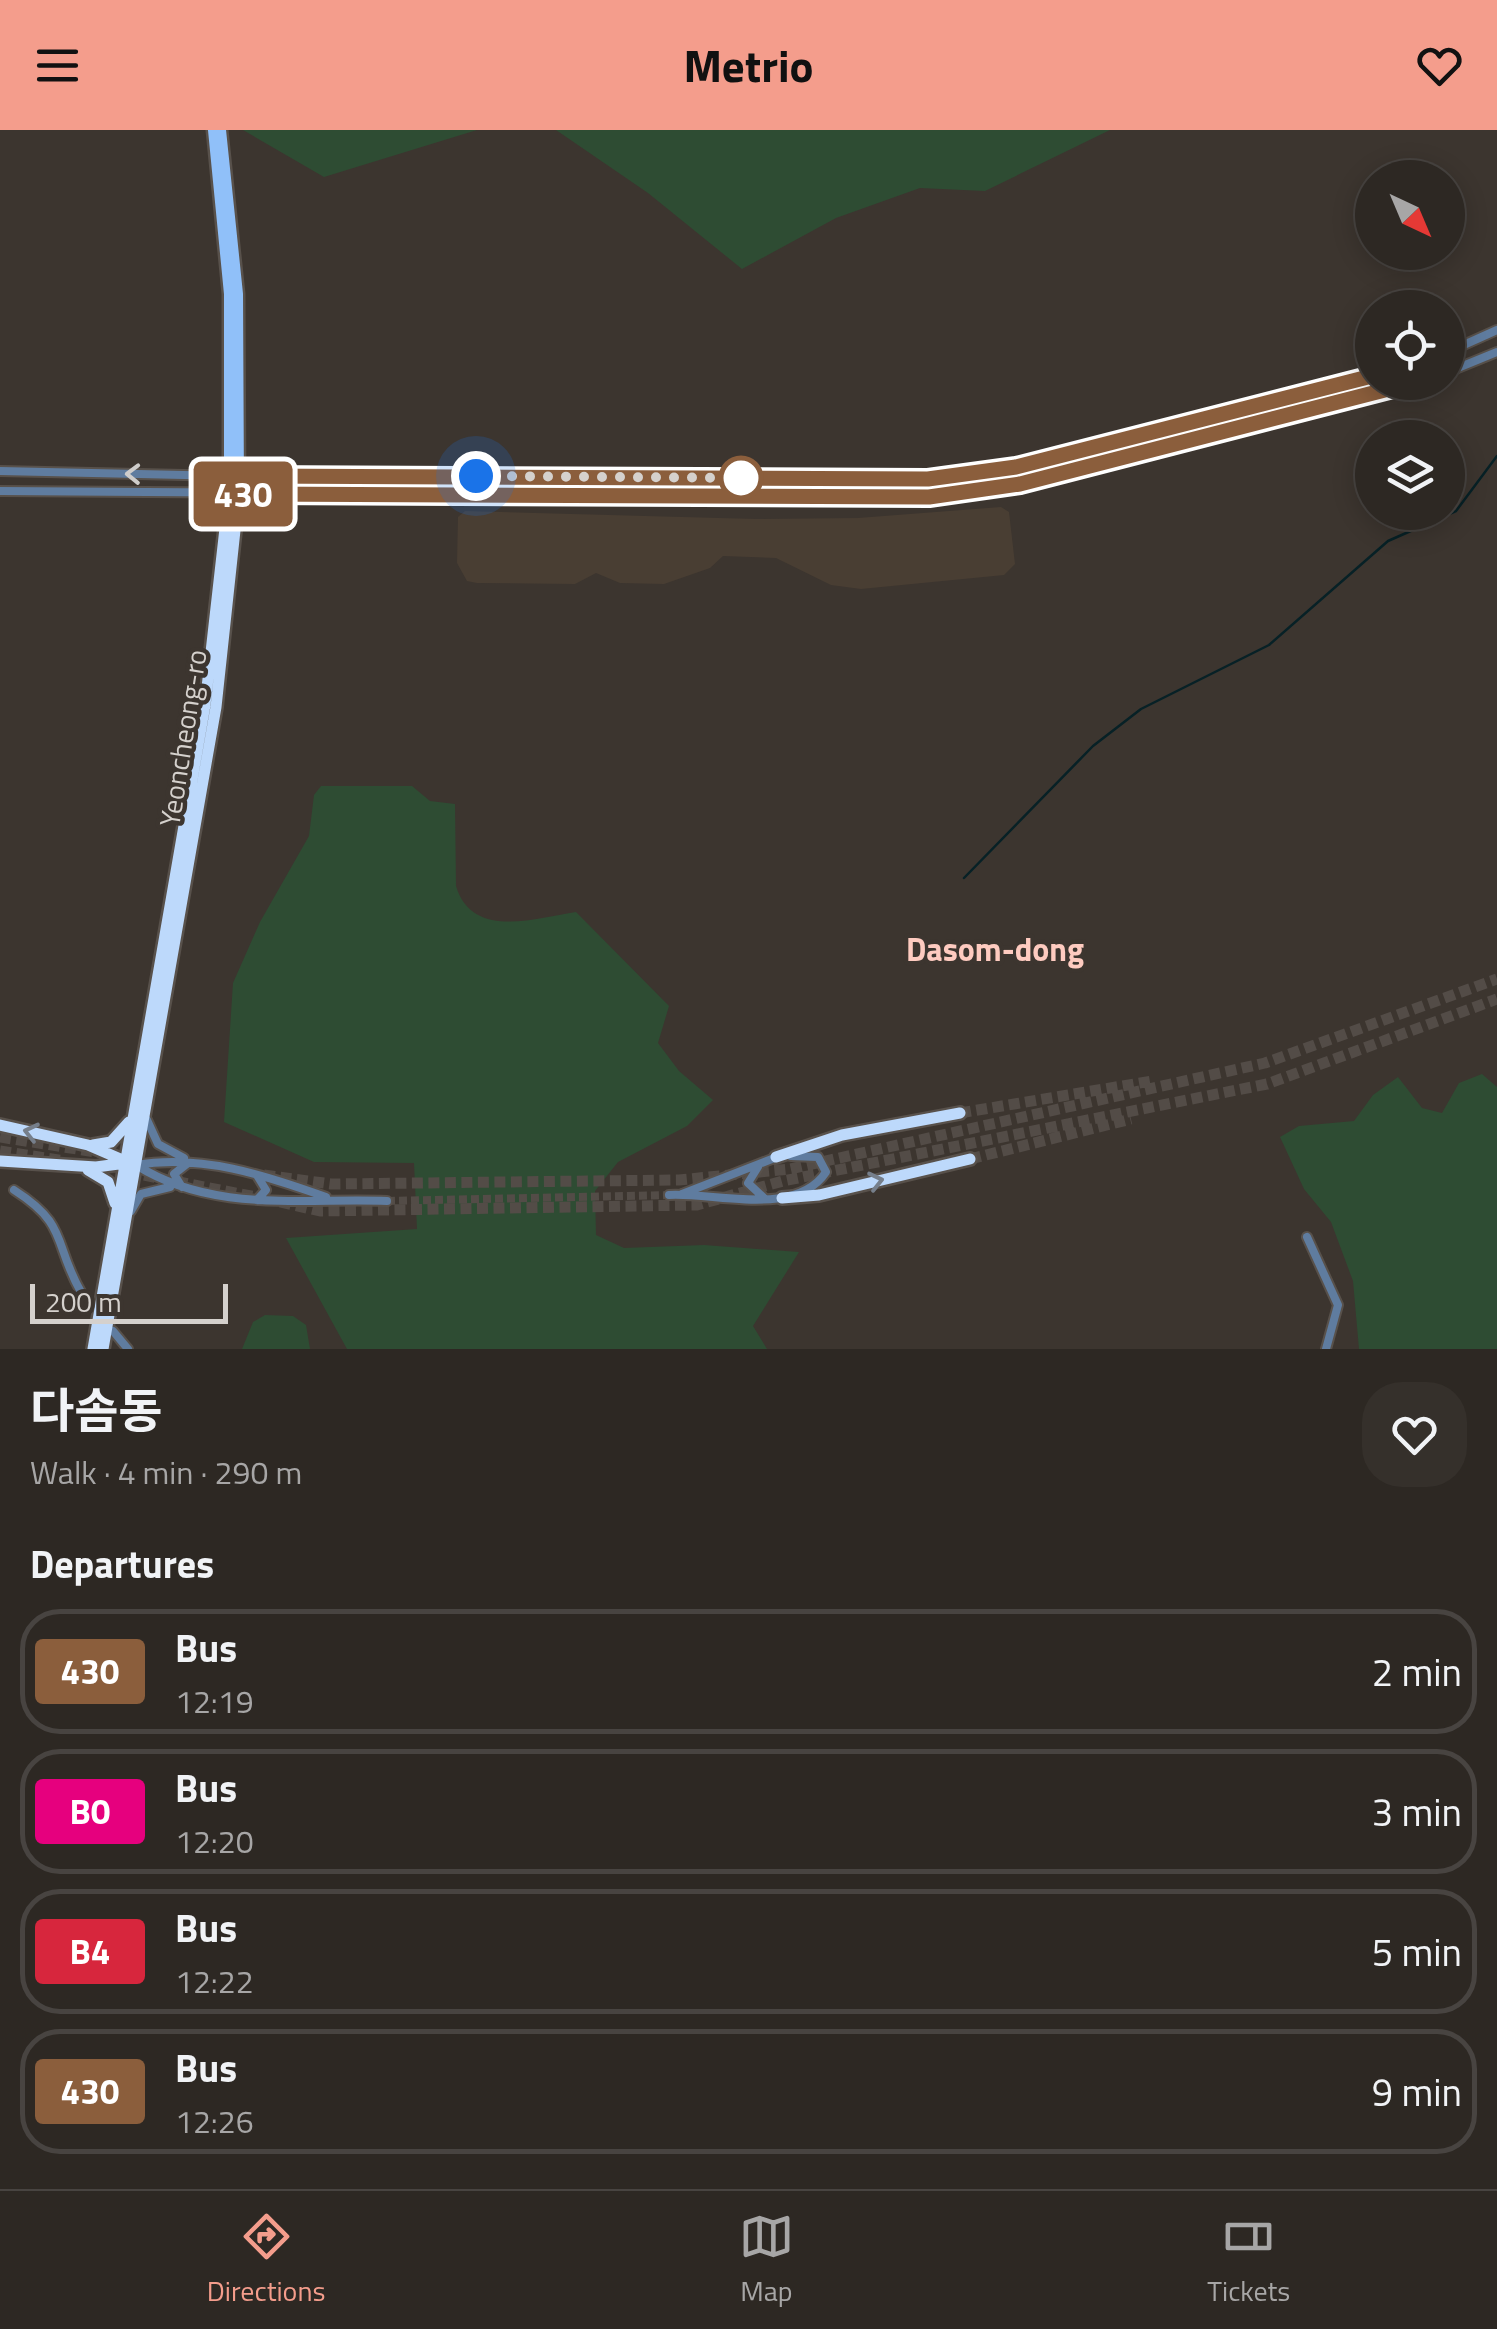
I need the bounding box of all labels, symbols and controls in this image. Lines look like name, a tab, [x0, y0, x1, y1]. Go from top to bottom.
text: Metrio	[684, 31, 813, 99]
icon: menu	[30, 38, 85, 93]
icon: heart	[1412, 38, 1467, 93]
north arrow	[1355, 160, 1465, 270]
map controls	[1355, 160, 1465, 530]
button: locate	[1355, 290, 1465, 400]
button: layers	[1355, 420, 1465, 530]
your location	[451, 451, 501, 501]
unlabelled marker	[720, 457, 762, 499]
line badge: 430	[186, 462, 300, 526]
one-way arrow	[124, 463, 140, 485]
text: 430	[214, 467, 272, 521]
street label: Yeoncheong-ro	[147, 646, 218, 830]
district label: Dasom-dong	[906, 925, 1084, 973]
one-way arrow	[22, 1123, 39, 1144]
one-way arrow	[867, 1172, 884, 1193]
scale bar	[30, 1279, 228, 1324]
text: 200 m	[45, 1280, 122, 1323]
text: 다솜동	[30, 1374, 162, 1447]
button: heart	[1362, 1382, 1467, 1487]
text: Walk · 4 min · 290 m	[30, 1448, 302, 1496]
text: Departures	[30, 1535, 214, 1593]
text: Bus	[175, 1619, 237, 1677]
text: 2 min	[1372, 1643, 1462, 1701]
text: 430	[61, 1644, 119, 1698]
text: 12:19	[175, 1677, 254, 1725]
text: Bus	[175, 1759, 237, 1817]
text: 3 min	[1372, 1783, 1462, 1841]
text: B0	[70, 1784, 110, 1838]
text: 12:20	[175, 1817, 254, 1865]
text: Bus	[175, 1899, 237, 1957]
text: 5 min	[1372, 1923, 1462, 1981]
text: B4	[70, 1924, 110, 1978]
text: 12:22	[175, 1957, 254, 2005]
text: Bus	[175, 2039, 237, 2097]
text: 9 min	[1372, 2063, 1462, 2121]
text: 430	[61, 2064, 119, 2118]
text: 12:26	[175, 2097, 254, 2145]
tab: Directions	[207, 2209, 325, 2312]
tab: Map	[739, 2209, 794, 2312]
tab: Tickets	[1207, 2209, 1290, 2312]

